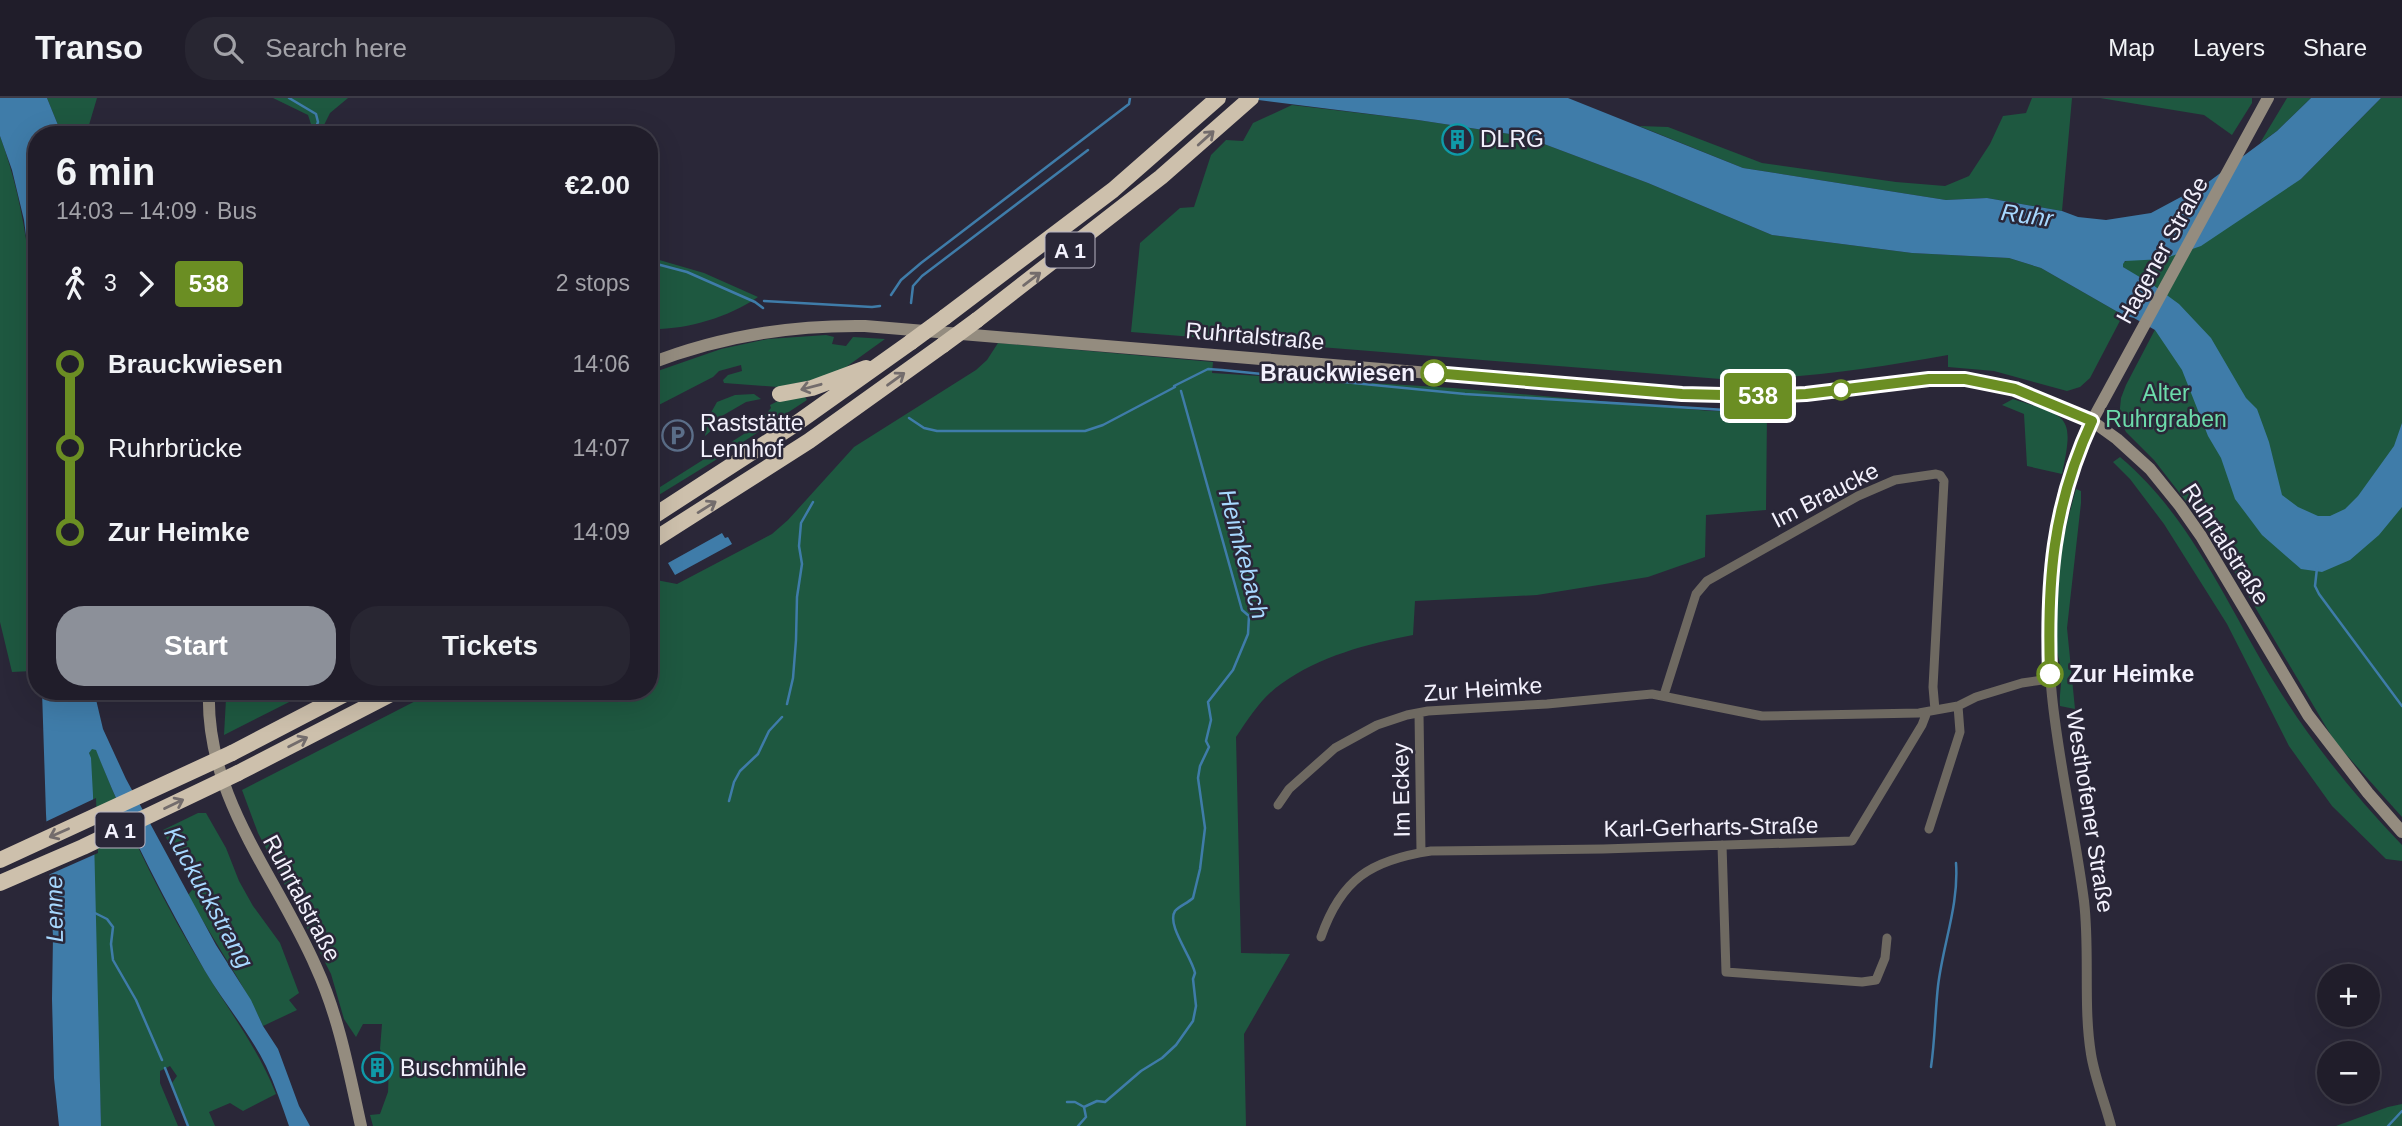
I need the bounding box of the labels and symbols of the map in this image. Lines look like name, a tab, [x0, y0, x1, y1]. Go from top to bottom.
building icon: DLRG	[1440, 122, 1474, 156]
place label: DLRG	[1480, 126, 1544, 152]
one-way arrow	[1197, 130, 1215, 146]
street label: Hagener Straße	[2111, 172, 2213, 328]
water label: Ruhr	[1999, 198, 2056, 232]
road number: A 1	[1046, 232, 1094, 268]
one-way arrow	[1022, 271, 1040, 286]
street label: Ruhrtalstraße	[1184, 317, 1326, 355]
place label: Brauckwiesen	[1260, 360, 1415, 386]
marker: Brauckwiesen	[1421, 360, 1447, 386]
one-way arrow	[886, 372, 905, 387]
line badge: 538	[1718, 373, 1798, 419]
unlabelled marker	[1831, 380, 1851, 400]
park label: Alter Ruhrgraben	[2105, 380, 2227, 432]
one-way arrow	[800, 381, 823, 394]
place label: Raststätte Lennhof	[700, 410, 804, 462]
parking icon: Raststätte Lennhof	[660, 419, 694, 453]
street label: Im Braucke	[1767, 457, 1883, 533]
street label: Ruhrtalstraße	[2177, 478, 2275, 610]
water label: Heimkebach	[1214, 486, 1274, 622]
one-way arrow	[697, 500, 717, 514]
marker: Zur Heimke	[2037, 661, 2063, 687]
place label: Zur Heimke	[2069, 661, 2194, 687]
street label: Zur Heimke	[1423, 672, 1543, 706]
street label: Westhofener Straße	[2061, 708, 2119, 914]
one-way arrow	[287, 735, 308, 748]
street label: Im Eckey	[1387, 742, 1415, 838]
one-way arrow	[162, 797, 184, 810]
road number: A 1	[96, 812, 144, 848]
street label: Karl-Gerharts-Straße	[1603, 812, 1819, 842]
water label: Kuckuckstrang	[159, 822, 259, 973]
one-way arrow	[49, 827, 70, 840]
street label: Ruhrtalstraße	[258, 830, 346, 966]
water label: Lenne	[40, 875, 68, 943]
building icon: Buschmühle	[360, 1051, 394, 1085]
place label: Buschmühle	[400, 1055, 527, 1081]

